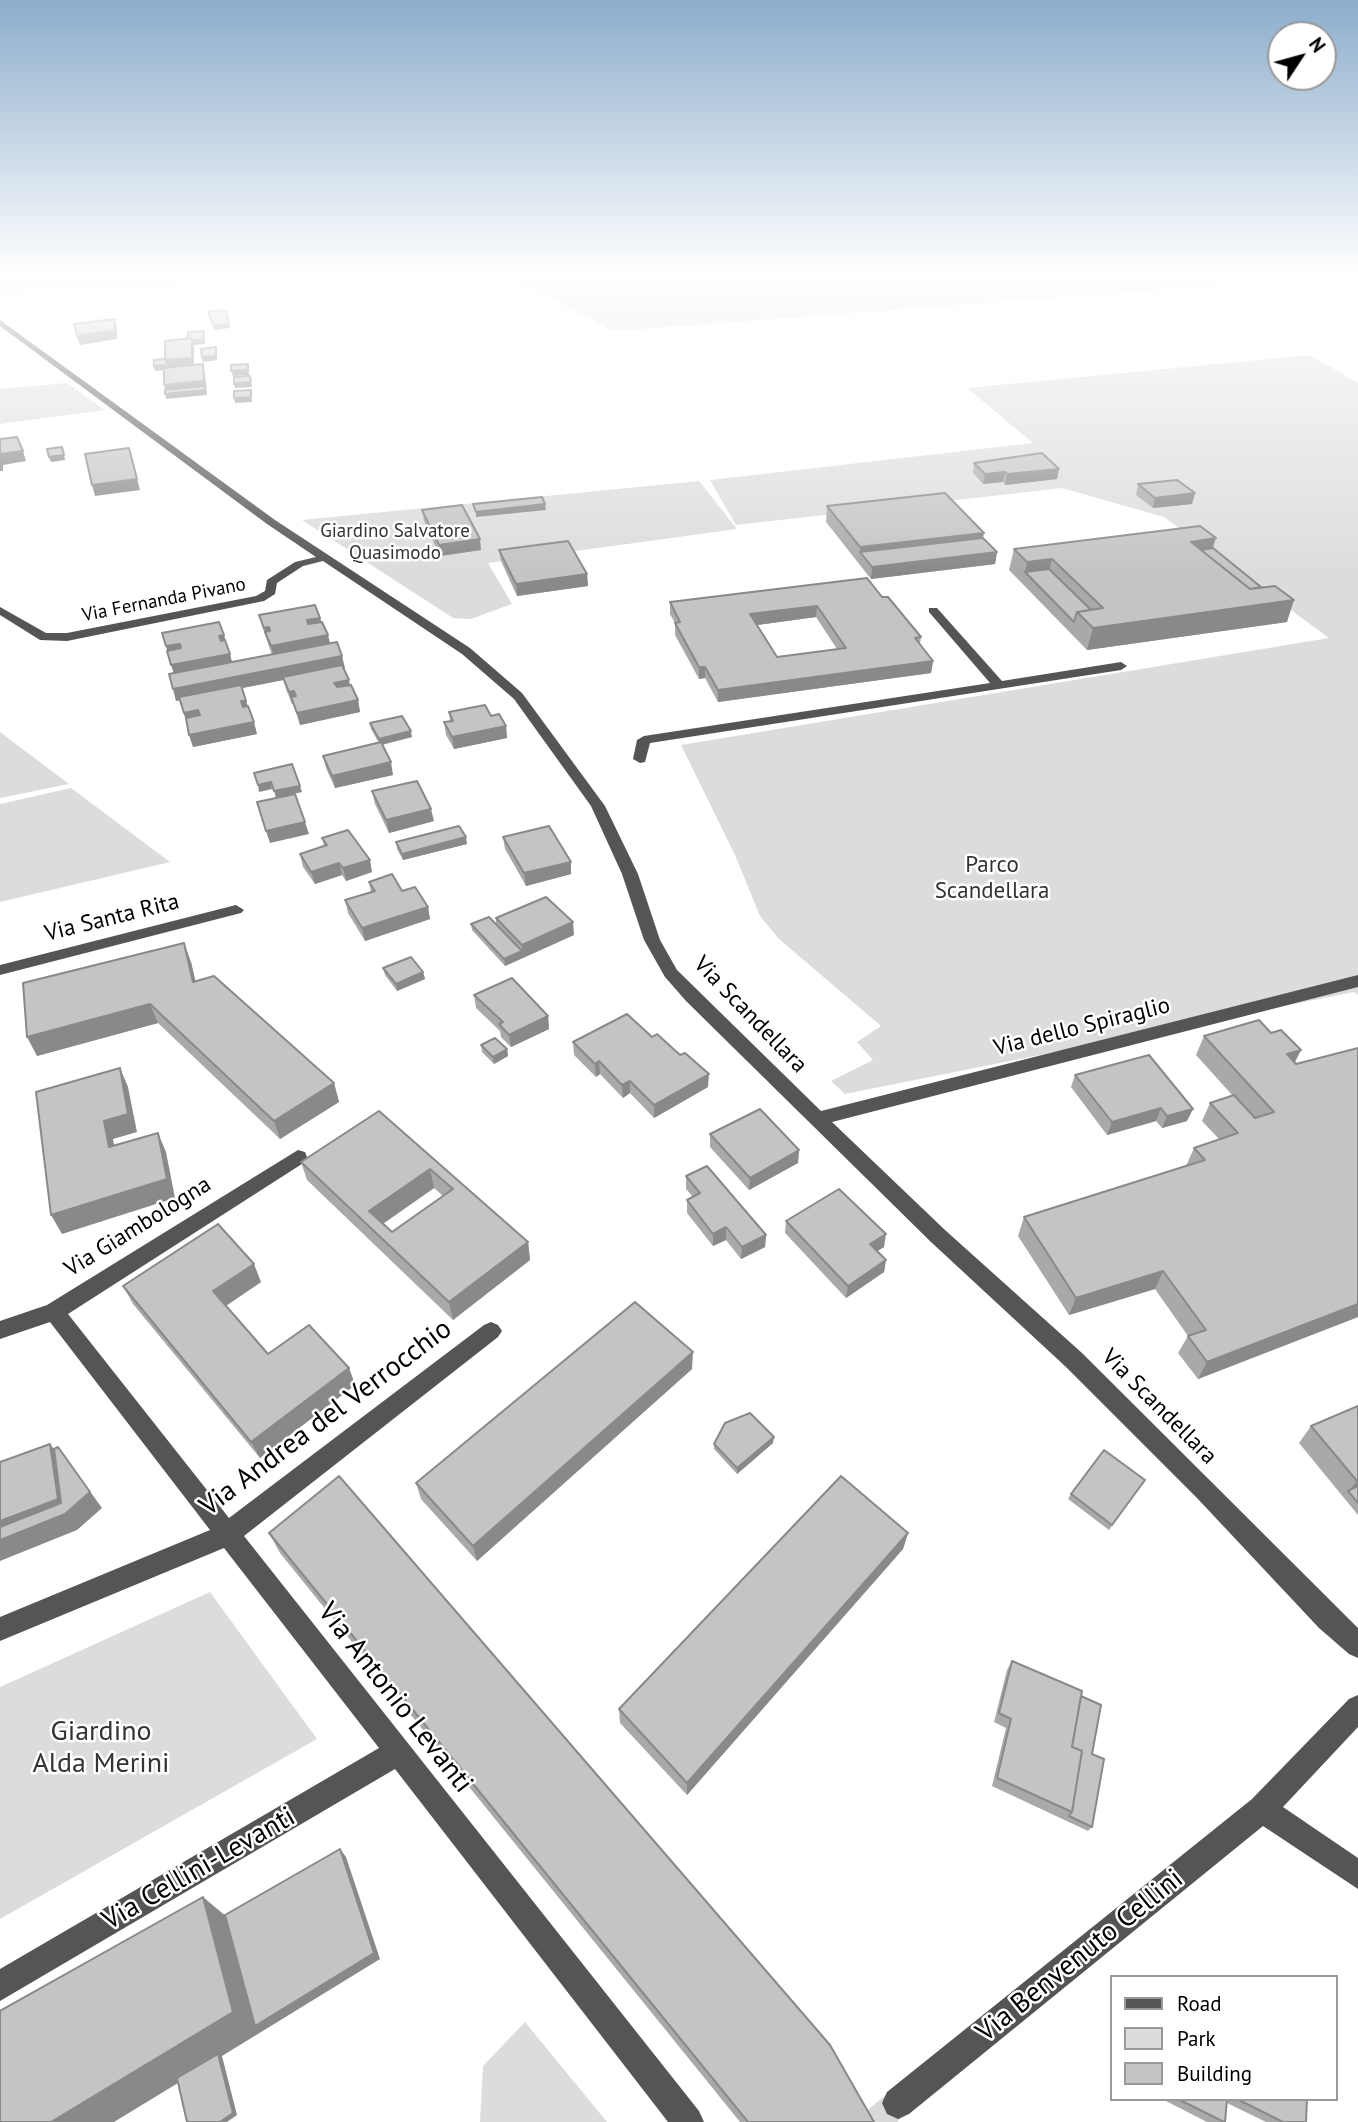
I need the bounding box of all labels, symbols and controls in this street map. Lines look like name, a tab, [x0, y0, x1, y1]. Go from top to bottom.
north arrow	[1267, 21, 1337, 91]
text: N	[1304, 33, 1331, 57]
park label: Giardino Salvatore Quasimodo	[320, 521, 470, 565]
street label: Via Fernanda Pivano	[80, 573, 248, 627]
park label: Parco Scandellara	[935, 851, 1049, 905]
street label: Via Santa Rita	[42, 888, 182, 948]
street label: Via Scandellara	[687, 951, 813, 1079]
street label: Via dello Spiraglio	[991, 992, 1173, 1062]
street label: Via Giambologna	[60, 1171, 216, 1283]
street label: Via Andrea del Verrocchio	[193, 1312, 459, 1524]
street label: Via Scandellara	[1096, 1344, 1222, 1470]
street label: Via Antonio Levanti	[310, 1596, 480, 1800]
park label: Giardino Alda Merini	[32, 1715, 170, 1781]
street label: Via Cellini-Levanti	[97, 1800, 301, 1938]
street label: Via Benvenuto Cellini	[970, 1862, 1190, 2050]
legend	[1110, 1975, 1337, 2101]
text: Road	[1177, 1990, 1221, 2017]
text: Park	[1177, 2025, 1216, 2052]
text: Building	[1177, 2060, 1252, 2087]

